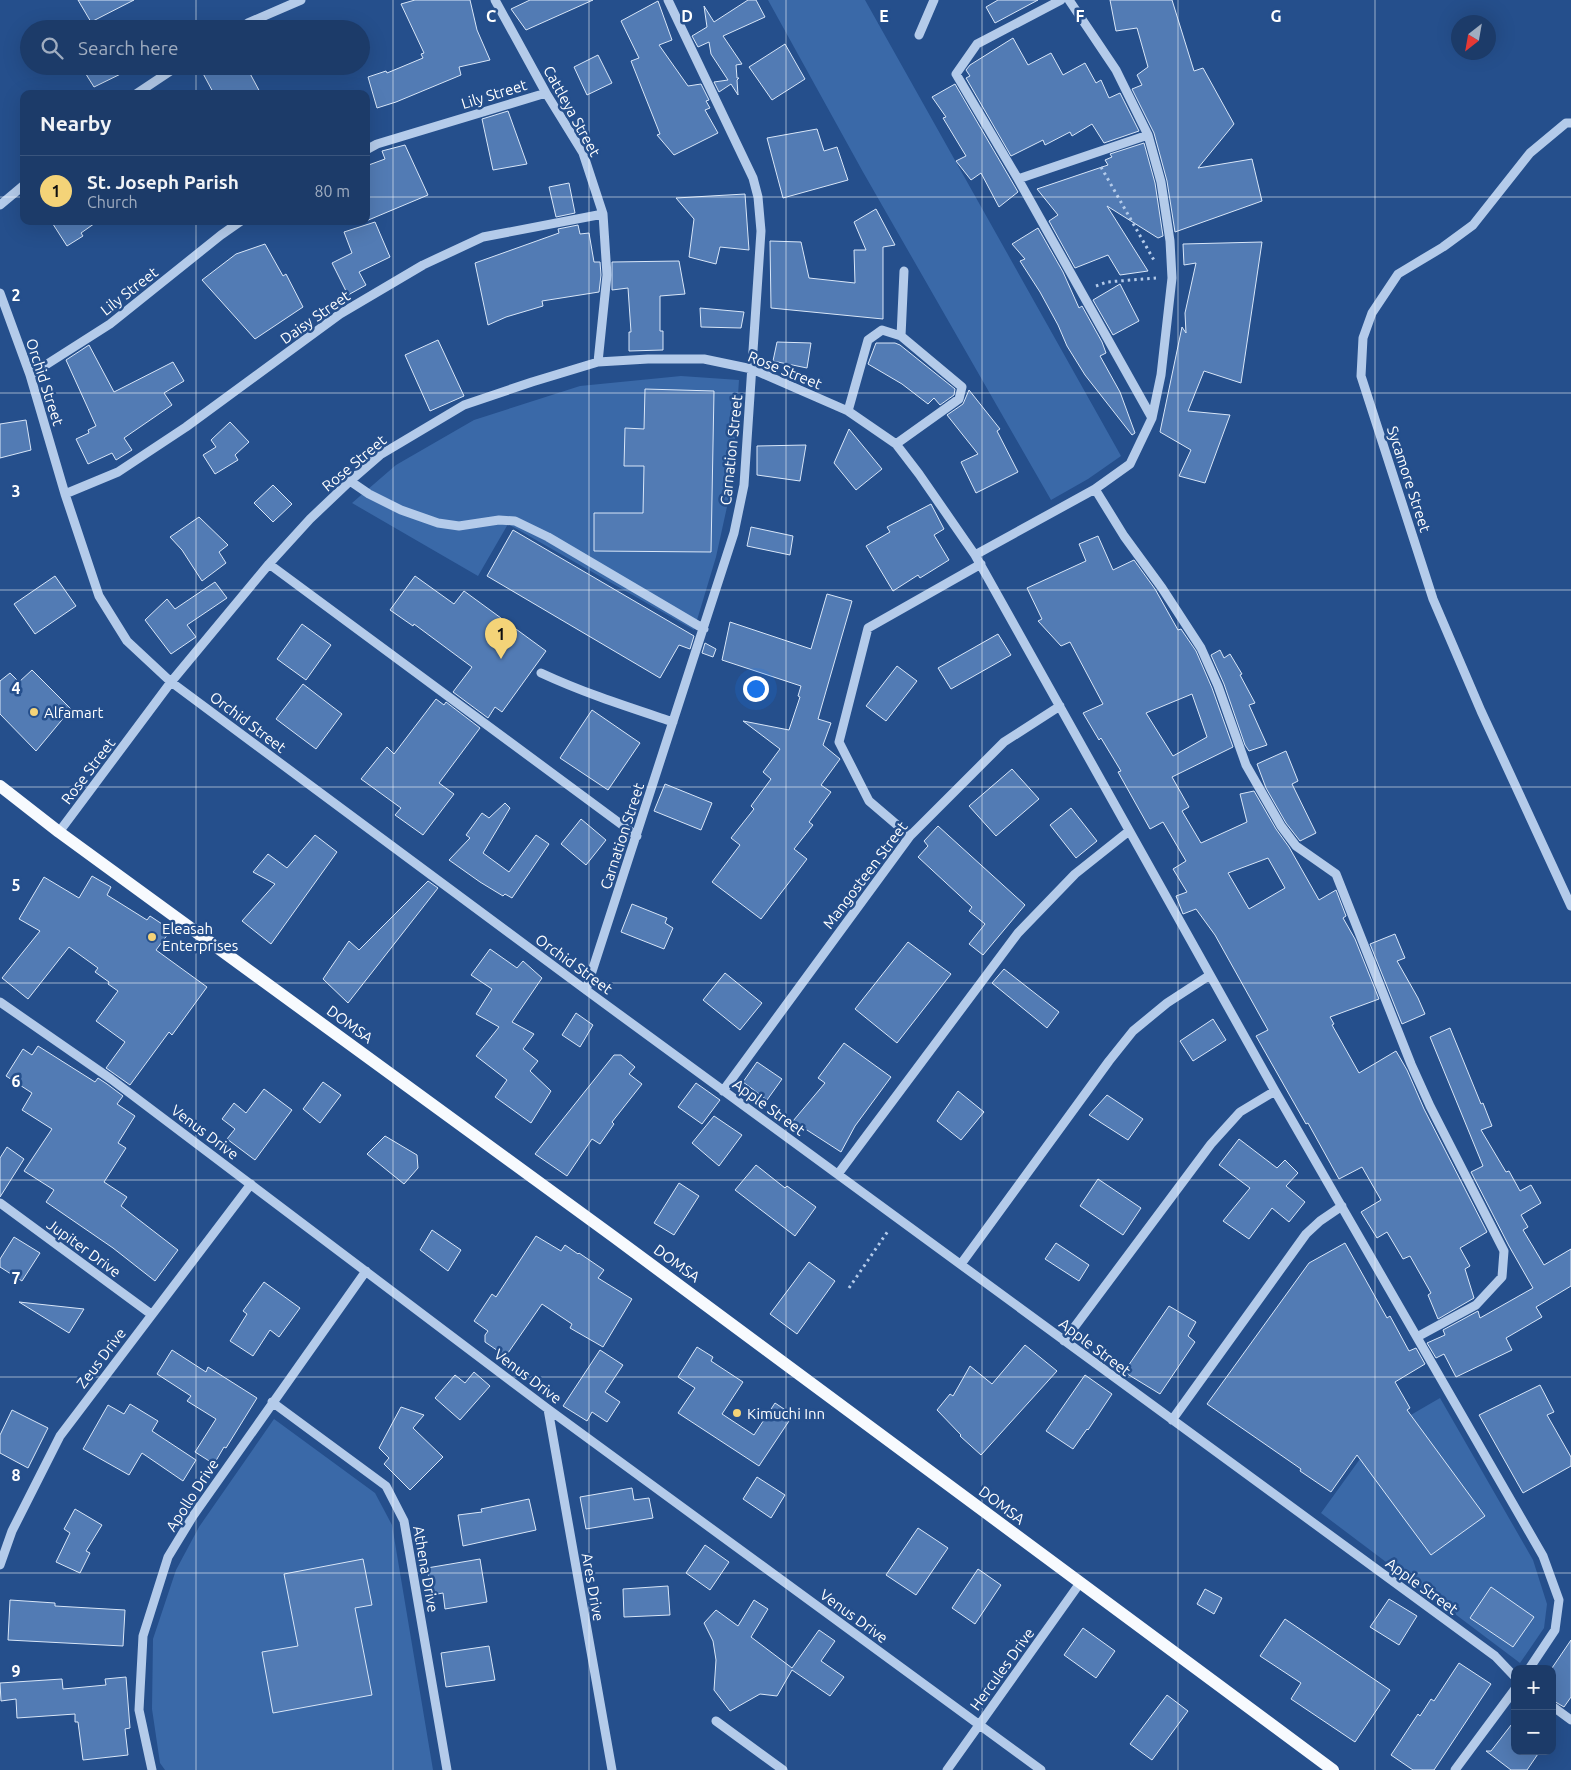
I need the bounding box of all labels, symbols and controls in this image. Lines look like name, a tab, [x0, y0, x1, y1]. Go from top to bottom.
text: C	[486, 7, 496, 25]
text: D	[681, 7, 693, 25]
text: E	[879, 7, 889, 25]
text: F	[1076, 7, 1085, 25]
text: G	[1270, 7, 1282, 25]
north arrow	[1451, 15, 1496, 60]
search box	[20, 20, 370, 75]
icon: search	[38, 34, 66, 62]
text: Search here	[78, 37, 178, 59]
street label: Cattleya Street	[540, 63, 604, 159]
street label: Lily Street	[459, 76, 529, 112]
text: Nearby	[40, 111, 111, 135]
text: St. Joseph Parish	[87, 171, 239, 193]
text: 1	[51, 182, 61, 200]
text: 80 m	[314, 182, 350, 200]
text: Church	[87, 193, 138, 211]
street label: Lily Street	[97, 263, 161, 319]
text: 2	[11, 286, 21, 304]
street label: Daisy Street	[277, 287, 353, 347]
street label: Orchid Street	[23, 336, 67, 428]
street label: Rose Street	[746, 347, 825, 393]
street label: Carnation Street	[717, 394, 745, 506]
street label: Sycamore Street	[1384, 424, 1434, 534]
street label: Rose Street	[319, 431, 389, 495]
text: 3	[11, 482, 21, 500]
pin: 1	[485, 618, 517, 659]
your location	[743, 676, 769, 702]
text: 4	[11, 679, 21, 697]
street label: Orchid Street	[207, 688, 289, 756]
place label: Alfamart	[44, 704, 103, 721]
marker: Alfamart	[28, 706, 40, 718]
street label: Rose Street	[58, 735, 118, 807]
street label: Carnation Street	[597, 780, 647, 891]
street label: Mangosteen Street	[819, 818, 911, 932]
text: 5	[11, 876, 21, 894]
place label: Eleasah Enterprises	[162, 920, 238, 954]
street label: Orchid Street	[532, 930, 616, 998]
marker: Eleasah Enterprises	[146, 931, 158, 943]
street label: DOMSA	[324, 1002, 377, 1047]
text: 6	[11, 1072, 21, 1090]
street label: Apple Street	[730, 1075, 808, 1139]
street label: Venus Drive	[168, 1101, 242, 1163]
street label: Jupiter Drive	[44, 1216, 124, 1280]
street label: DOMSA	[651, 1241, 704, 1286]
text: 7	[11, 1269, 21, 1287]
street label: Apple Street	[1056, 1315, 1134, 1379]
street label: Zeus Drive	[73, 1325, 129, 1391]
street label: Venus Drive	[491, 1345, 565, 1407]
place label: Kimuchi Inn	[747, 1405, 825, 1422]
marker: Kimuchi Inn	[731, 1407, 743, 1419]
street label: Apollo Drive	[162, 1456, 222, 1534]
text: 8	[11, 1466, 21, 1484]
street label: DOMSA	[976, 1482, 1028, 1528]
street label: Athena Drive	[410, 1524, 442, 1614]
street label: Ares Drive	[579, 1551, 607, 1623]
street label: Apple Street	[1383, 1554, 1461, 1618]
street label: Venus Drive	[817, 1586, 891, 1646]
street label: Hercules Drive	[966, 1625, 1038, 1713]
text: 9	[11, 1662, 21, 1680]
map controls	[1511, 1665, 1556, 1755]
button: +	[1511, 1665, 1556, 1710]
button: −	[1511, 1710, 1556, 1755]

